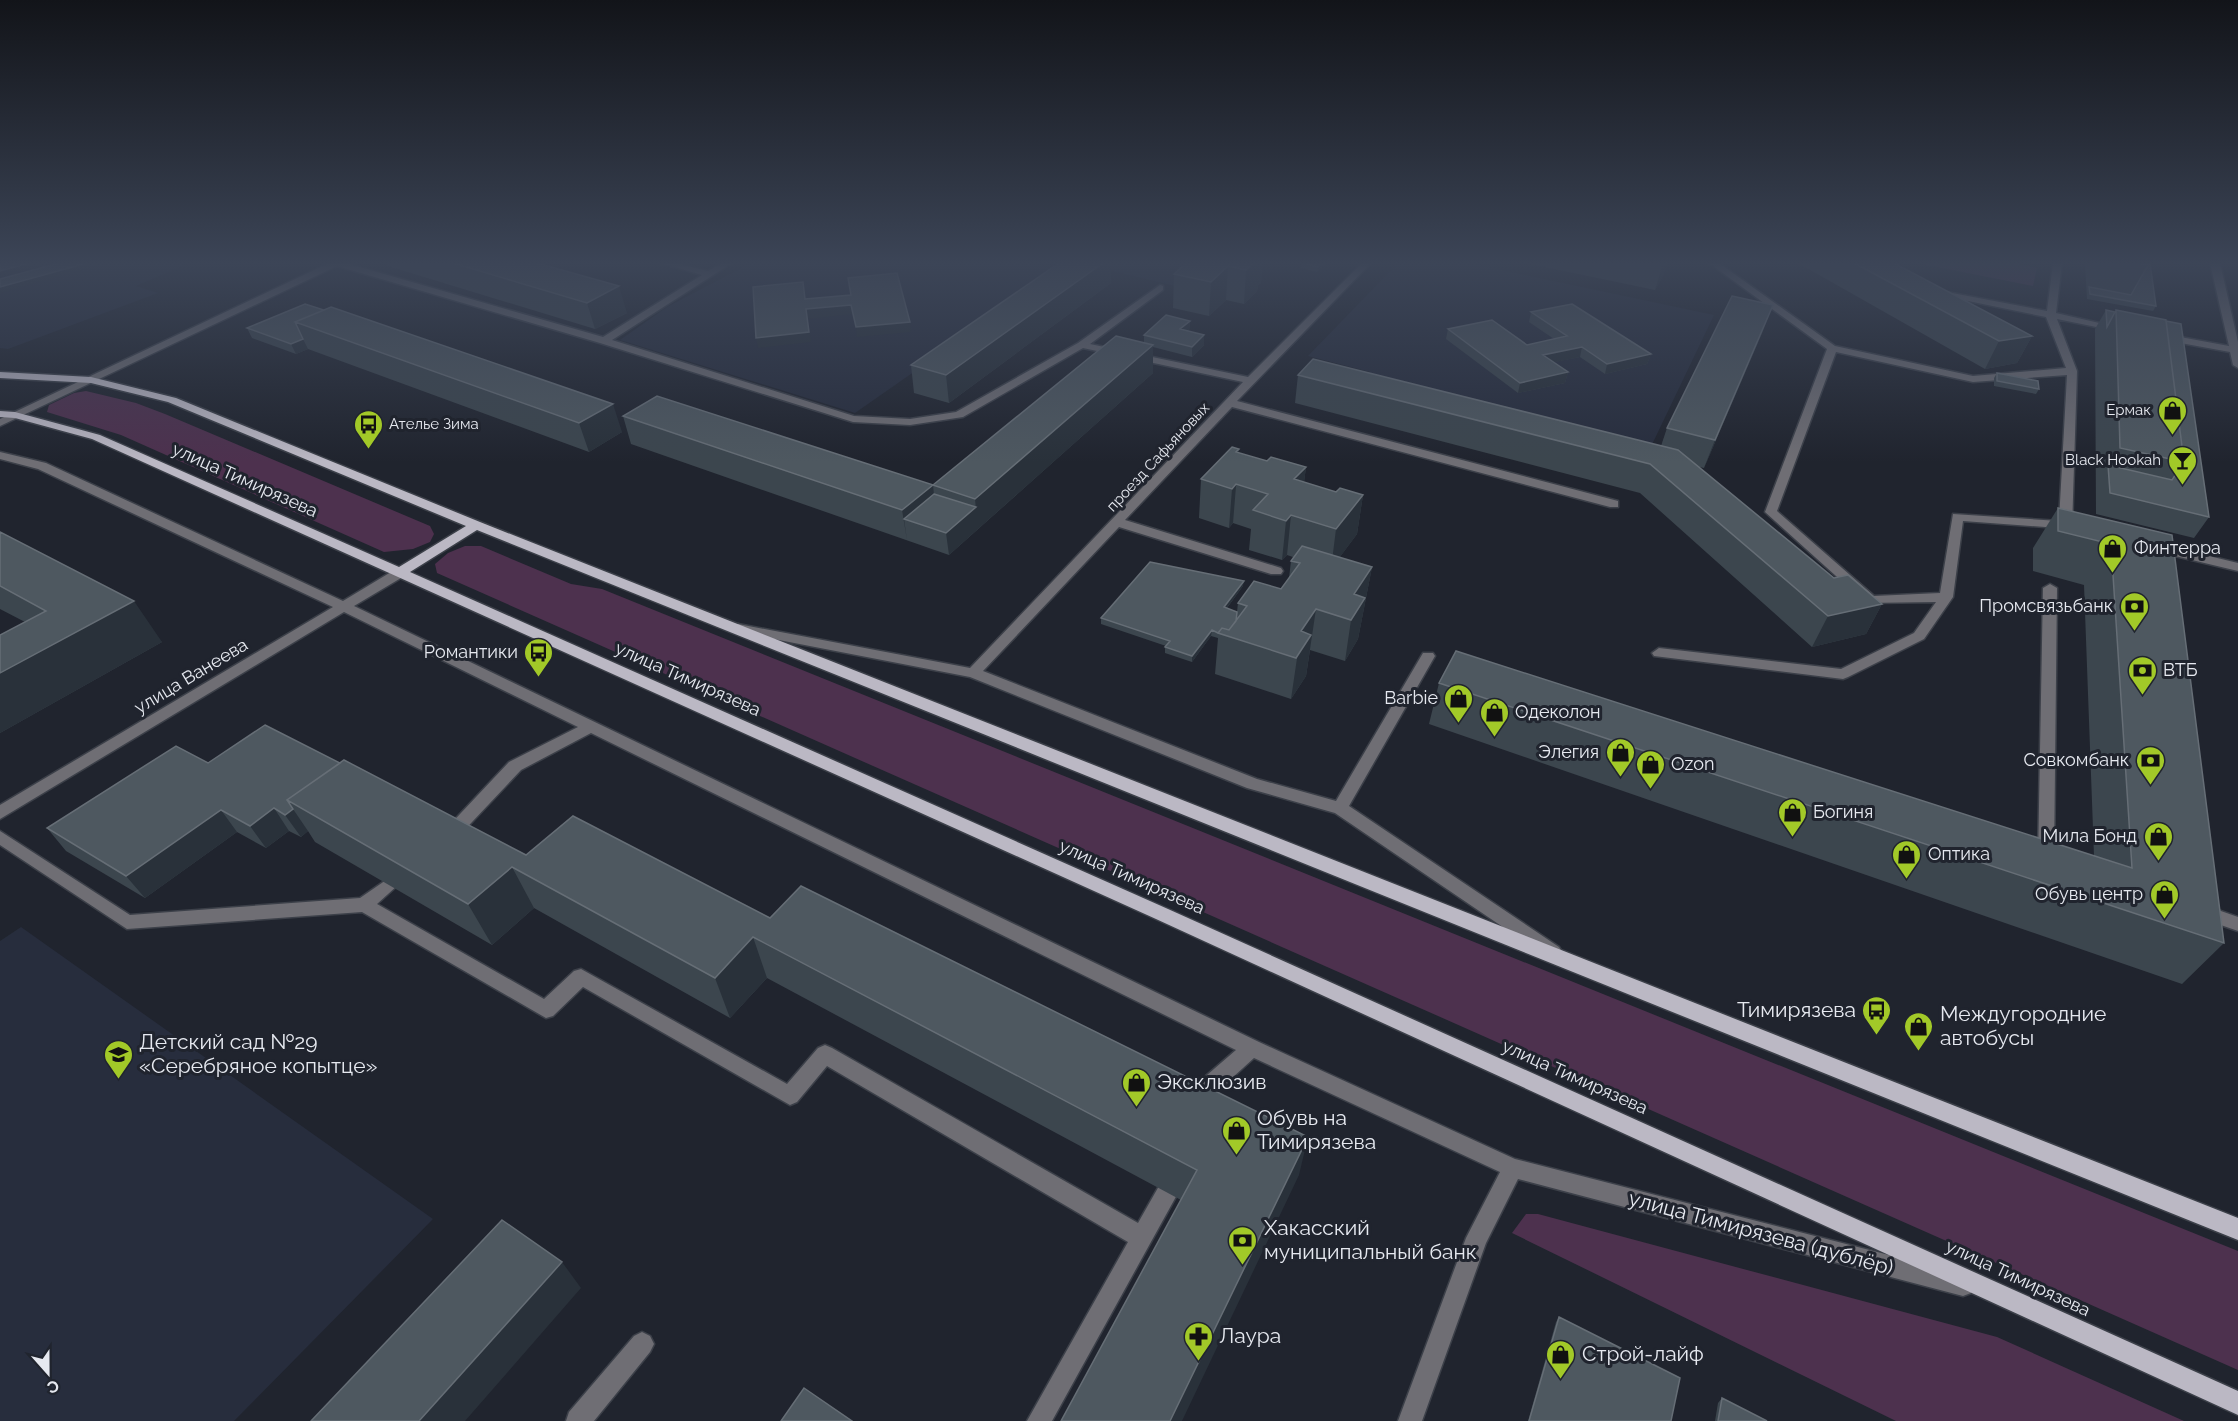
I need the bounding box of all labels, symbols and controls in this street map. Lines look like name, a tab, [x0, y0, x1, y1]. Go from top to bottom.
shop icon: Ермак	[2156, 394, 2188, 436]
street label: проезд Сафьяновых	[1103, 398, 1213, 515]
place label: Ермак	[2106, 401, 2151, 419]
bus stop icon: Ателье Зима	[352, 408, 384, 450]
place label: Ателье Зима	[389, 415, 479, 433]
street label: улица Тимирязева	[169, 438, 321, 521]
bar icon: Black Hookah	[2166, 444, 2198, 486]
place label: Black Hookah	[2065, 451, 2161, 469]
shop icon: Финтерра	[2097, 532, 2129, 574]
place label: Финтерра	[2134, 537, 2221, 558]
bank icon: Промсвязьбанк	[2118, 590, 2150, 632]
place label: Промсвязьбанк	[1979, 595, 2113, 616]
street label: улица Ванеева	[130, 634, 251, 718]
bus stop icon: Романтики	[523, 636, 555, 678]
street label: улица Тимирязева	[612, 637, 764, 720]
place label: Романтики	[424, 641, 518, 662]
bank icon: ВТБ	[2126, 654, 2158, 696]
place label: ВТБ	[2163, 659, 2198, 680]
shop icon: Barbie	[1443, 682, 1475, 724]
place label: Barbie	[1384, 687, 1438, 708]
shop icon: Одеколон	[1478, 696, 1510, 738]
place label: Одеколон	[1515, 701, 1601, 722]
shop icon: Элегия	[1604, 736, 1636, 778]
place label: Элегия	[1538, 741, 1599, 762]
bank icon: Совкомбанк	[2134, 744, 2166, 786]
shop icon: Ozon	[1634, 748, 1666, 790]
place label: Совкомбанк	[2024, 749, 2129, 770]
place label: Ozon	[1671, 753, 1714, 774]
shop icon: Богиня	[1776, 796, 1808, 838]
place label: Богиня	[1813, 801, 1873, 822]
shop icon: Мила Бонд	[2142, 820, 2174, 862]
place label: Мила Бонд	[2043, 825, 2137, 846]
street label: улица Тимирязева	[1056, 835, 1208, 918]
shop icon: Оптика	[1891, 838, 1923, 880]
place label: Оптика	[1928, 843, 1990, 864]
shop icon: Обувь центр	[2148, 878, 2180, 920]
place label: Обувь центр	[2035, 883, 2143, 904]
bus stop icon: Тимирязева	[1861, 994, 1893, 1036]
place label: Тимирязева	[1737, 997, 1856, 1022]
place label: Междугородние автобусы	[1940, 1001, 2106, 1050]
shop icon: Междугородние автобусы	[1903, 1010, 1935, 1052]
place label: Детский сад №29 «Серебряное копытце»	[139, 1029, 378, 1078]
street label: улица Тимирязева	[1499, 1035, 1651, 1118]
school or university icon: Детский сад №29 «Серебряное копытце»	[102, 1038, 134, 1080]
shop icon: Эксклюзив	[1120, 1066, 1152, 1108]
place label: Эксклюзив	[1157, 1069, 1266, 1094]
place label: Обувь на Тимирязева	[1257, 1105, 1376, 1154]
shop icon: Обувь на Тимирязева	[1220, 1114, 1252, 1156]
street label: улица Тимирязева (дублёр)	[1626, 1185, 1896, 1280]
place label: Хакасский муниципальный банк	[1264, 1215, 1477, 1264]
bank icon: Хакасский муниципальный банк	[1227, 1224, 1259, 1266]
street label: улица Тимирязева	[1943, 1235, 2094, 1320]
pharmacy icon: Лаура	[1182, 1320, 1214, 1362]
place label: Лаура	[1219, 1323, 1281, 1348]
shop icon: Строй-лайф	[1545, 1338, 1577, 1380]
place label: Строй-лайф	[1582, 1341, 1704, 1366]
north arrow	[18, 1343, 78, 1403]
text: С	[45, 1376, 62, 1397]

